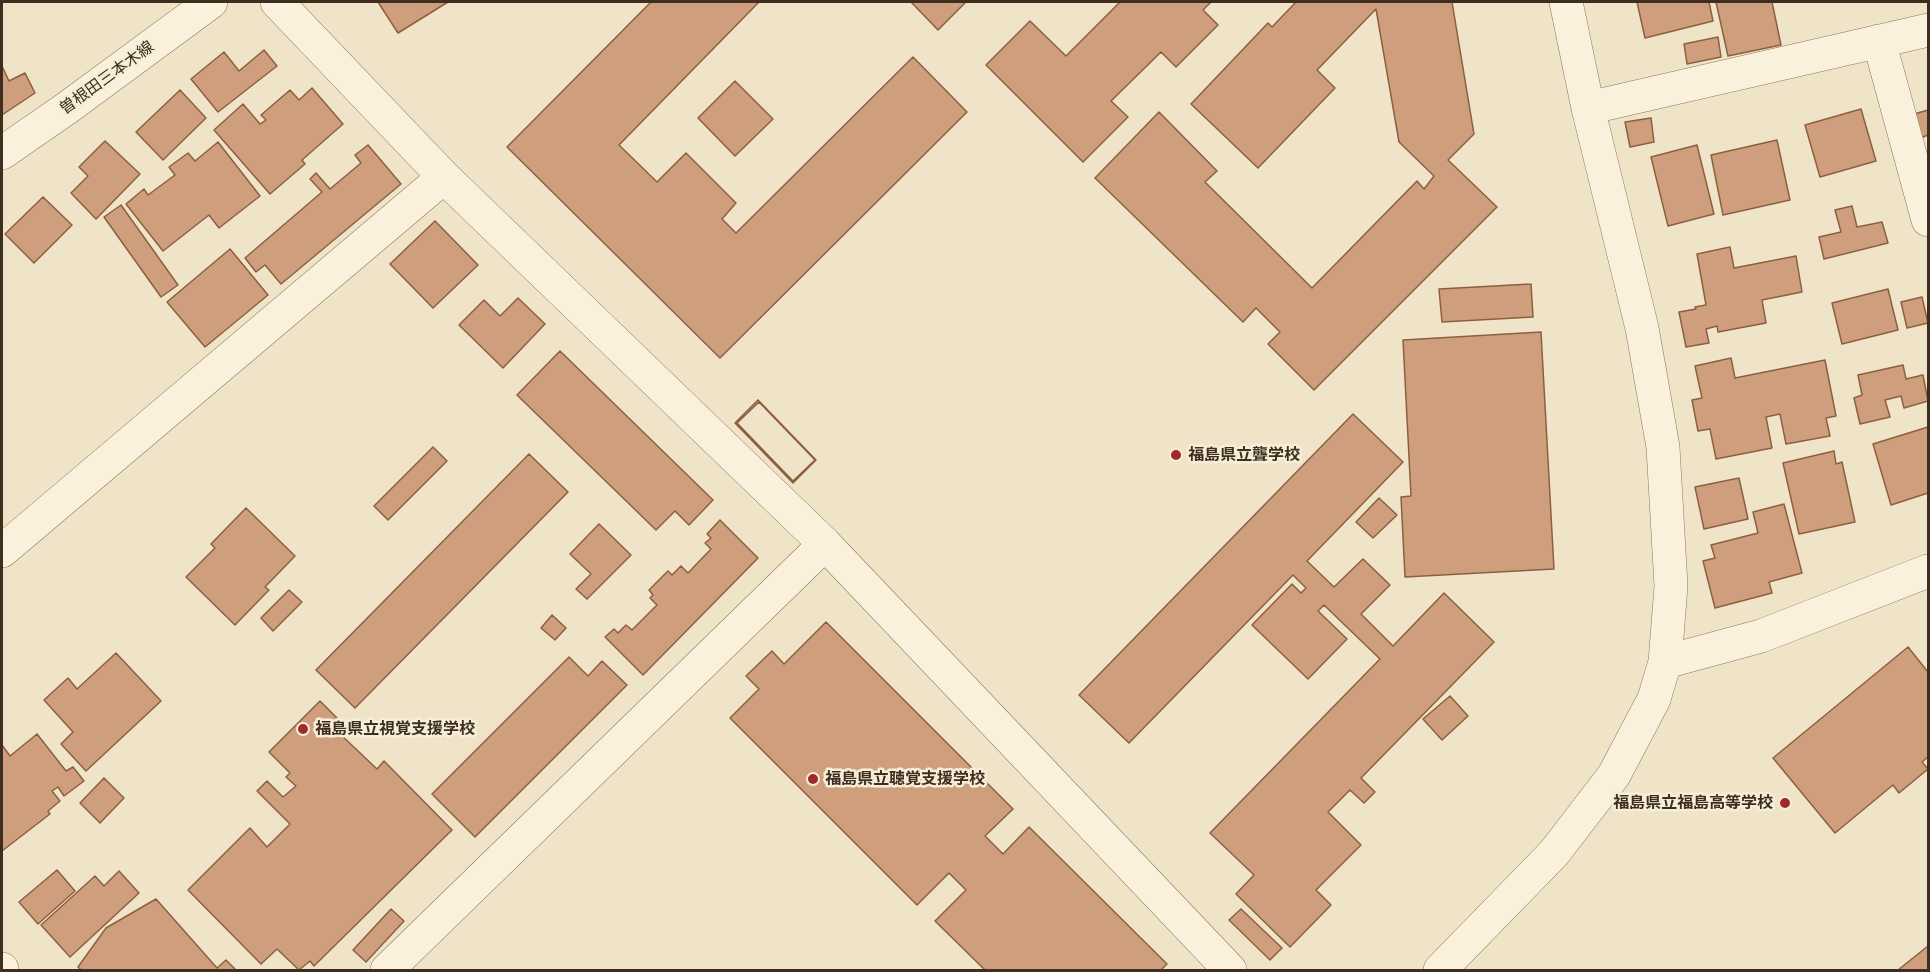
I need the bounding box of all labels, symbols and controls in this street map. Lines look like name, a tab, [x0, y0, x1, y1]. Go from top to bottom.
street label: 曽根田三本木線	[56, 37, 158, 119]
place label: 福島県立聾学校	[1188, 445, 1300, 465]
marker: 福島県立聾学校	[1169, 448, 1183, 462]
place label: 福島県立視覚支援学校	[315, 719, 475, 739]
marker: 福島県立視覚支援学校	[296, 722, 310, 736]
place label: 福島県立聴覚支援学校	[825, 769, 985, 789]
marker: 福島県立聴覚支援学校	[806, 772, 820, 786]
place label: 福島県立福島高等学校	[1613, 793, 1773, 813]
marker: 福島県立福島高等学校	[1778, 796, 1792, 810]

